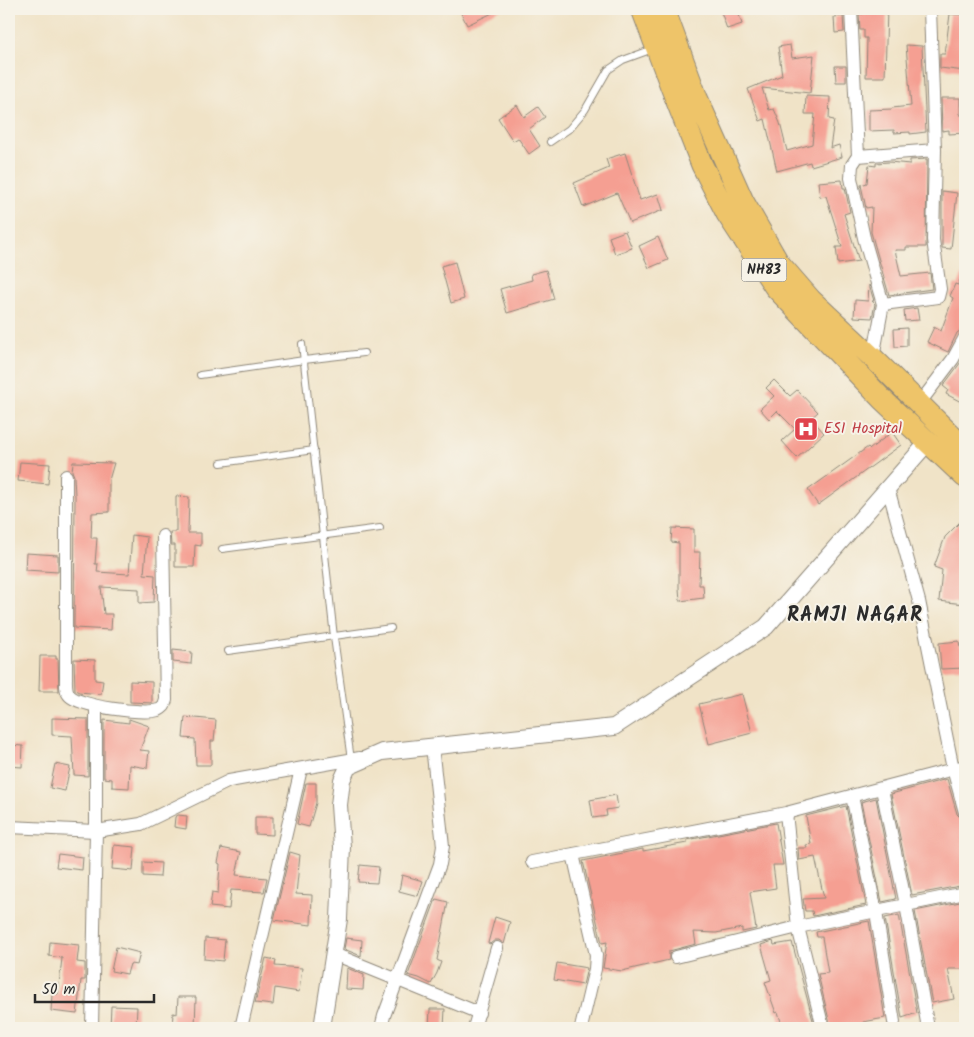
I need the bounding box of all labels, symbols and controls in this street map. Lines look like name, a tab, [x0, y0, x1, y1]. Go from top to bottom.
road number: NH83	[742, 258, 786, 282]
hospital icon: ESI Hospital	[793, 416, 819, 442]
place label: ESI Hospital	[824, 417, 902, 441]
district label: RAMJI NAGAR	[787, 600, 923, 632]
scale bar	[35, 972, 154, 1004]
text: 50 m	[42, 978, 76, 1002]

